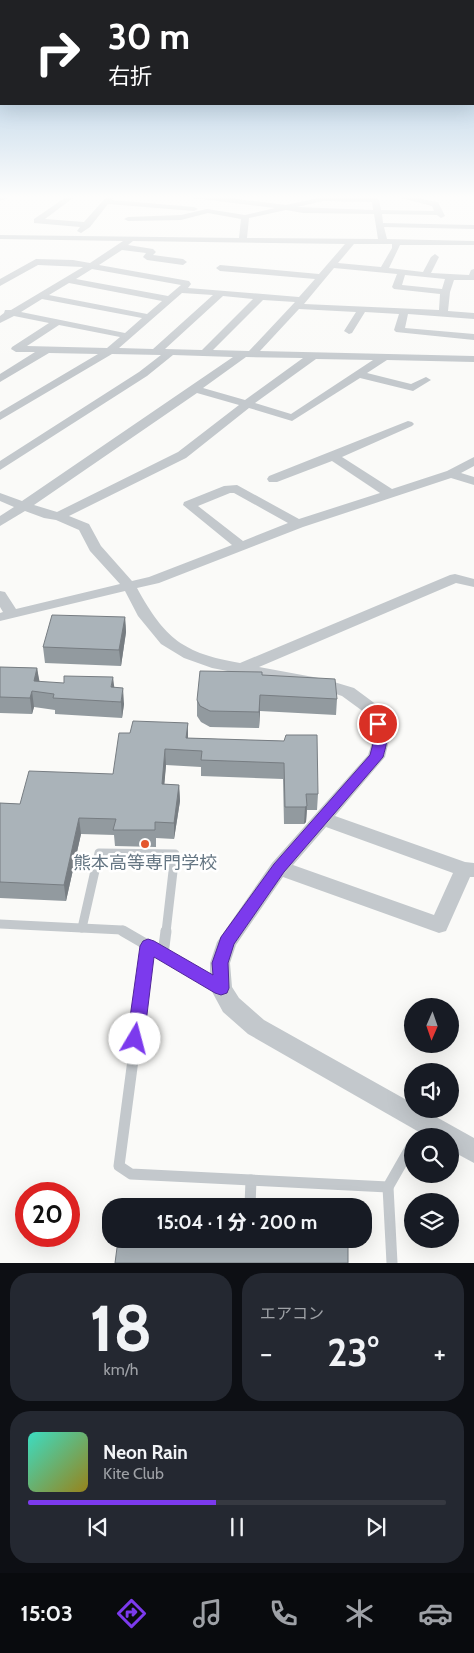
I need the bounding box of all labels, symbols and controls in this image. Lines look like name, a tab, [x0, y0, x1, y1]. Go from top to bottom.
text: 30 m	[108, 15, 190, 58]
icon: right	[25, 20, 90, 85]
text: 右折	[108, 63, 152, 90]
pin	[357, 703, 399, 745]
icon: arrive	[364, 710, 392, 738]
marker: 熊本高等専門学校	[139, 838, 151, 850]
place label: 熊本高等専門学校	[73, 852, 217, 874]
north arrow	[404, 998, 459, 1052]
map controls	[404, 998, 459, 1248]
position arrow	[108, 1012, 160, 1064]
button: sound	[404, 1063, 459, 1118]
button: search	[404, 1128, 459, 1183]
speed limit sign: 20	[15, 1182, 80, 1247]
button: layers	[404, 1193, 459, 1248]
text: 15:04 · 1 分 · 200 m	[157, 1211, 317, 1234]
text: 18	[89, 1288, 153, 1367]
text: エアコン	[260, 1304, 324, 1323]
text: 23°	[327, 1329, 379, 1376]
text: −	[260, 1336, 272, 1370]
text: +	[434, 1336, 446, 1370]
text: km/h	[103, 1360, 139, 1379]
text: Neon Rain	[103, 1441, 188, 1464]
text: Kite Club	[103, 1464, 164, 1483]
icon: previous	[84, 1513, 112, 1541]
icon: pause	[223, 1513, 251, 1541]
icon: next	[362, 1513, 390, 1541]
icon: directions	[114, 1596, 149, 1631]
icon: music	[190, 1596, 225, 1631]
icon: phone	[266, 1596, 301, 1631]
icon: climate	[342, 1596, 377, 1631]
icon: car	[418, 1596, 453, 1631]
text: 15:03	[21, 1600, 73, 1627]

